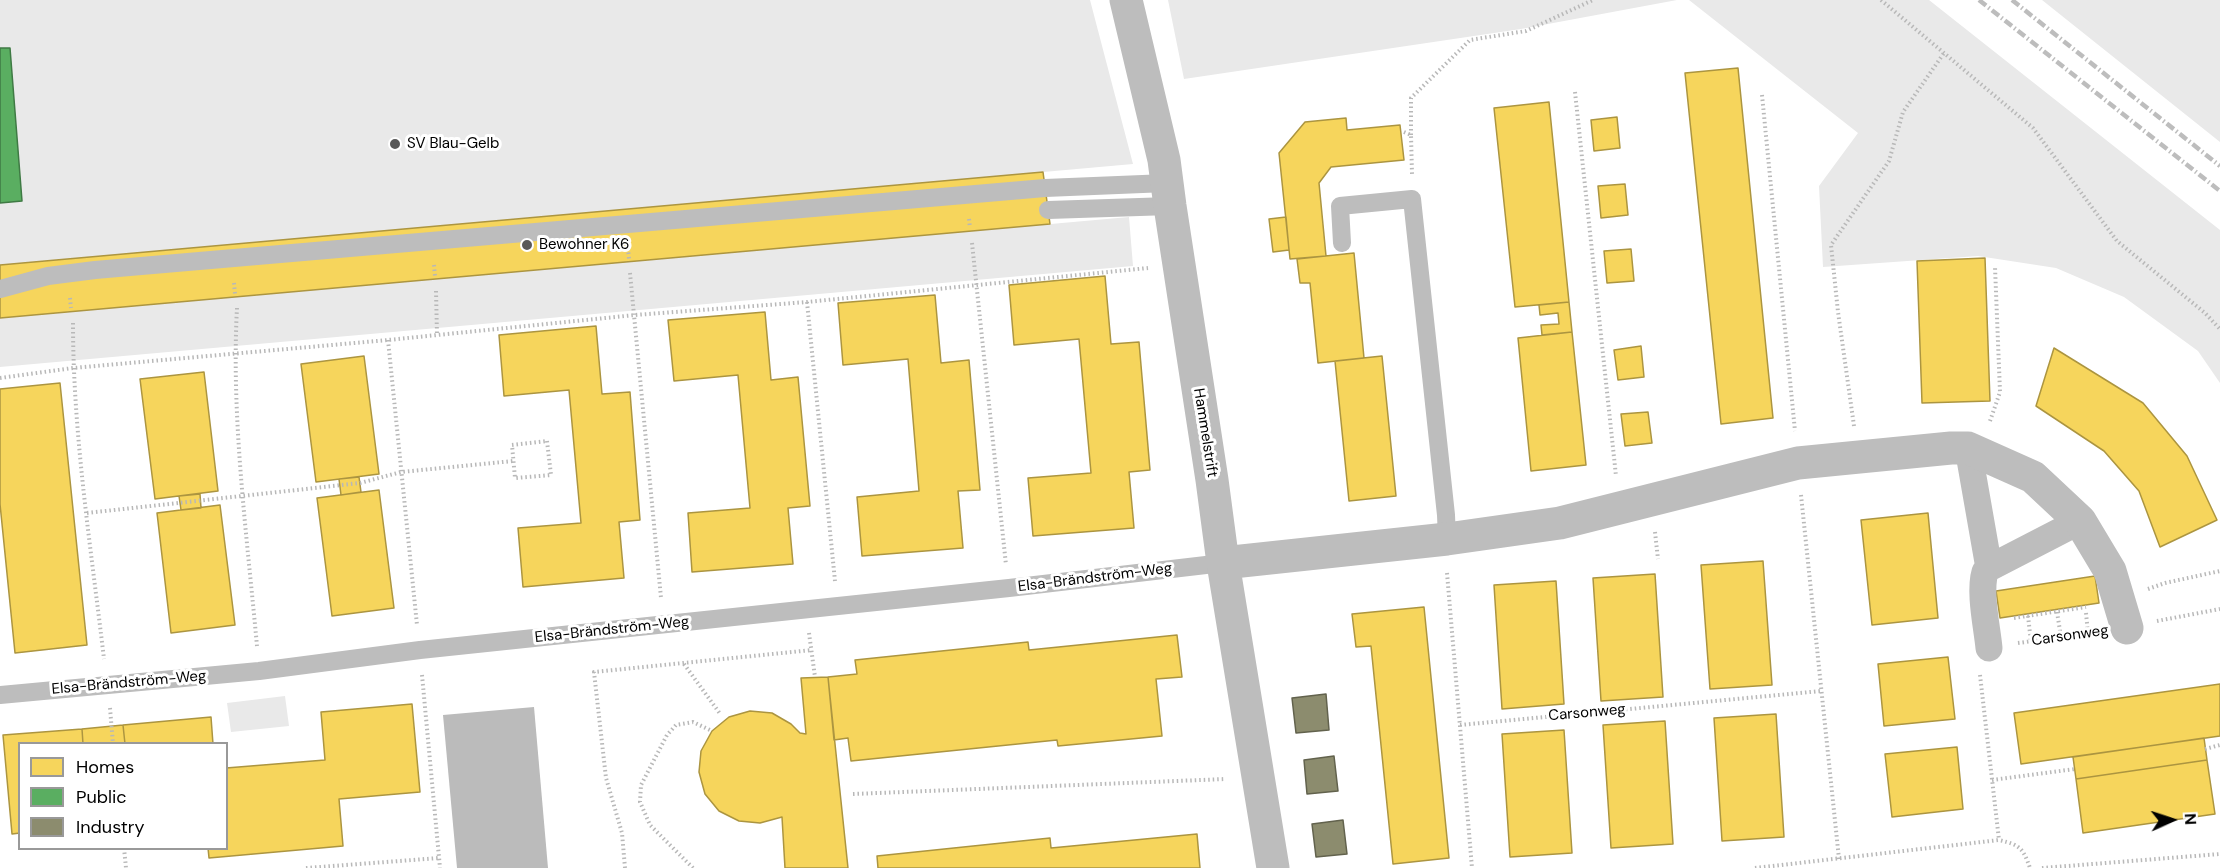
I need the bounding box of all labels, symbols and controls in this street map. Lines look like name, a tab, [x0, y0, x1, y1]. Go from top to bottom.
place label: SV Blau-Gelb	[407, 135, 499, 153]
marker: SV Blau-Gelb	[388, 137, 402, 151]
place label: Bewohner K6	[539, 236, 629, 254]
marker: Bewohner K6	[520, 238, 534, 252]
street label: Hammelstrift	[1189, 387, 1221, 479]
street label: Elsa-Brändström-Weg	[1017, 560, 1173, 596]
street label: Elsa-Brändström-Weg	[534, 613, 690, 647]
street label: Carsonweg	[2030, 622, 2110, 650]
street label: Elsa-Brändström-Weg	[51, 667, 207, 699]
street label: Carsonweg	[1548, 701, 1626, 725]
legend	[18, 742, 228, 850]
text: Homes	[76, 755, 134, 779]
text: Public	[76, 785, 127, 809]
north arrow	[2142, 790, 2202, 850]
text: N	[2180, 813, 2201, 825]
text: Industry	[76, 815, 145, 839]

